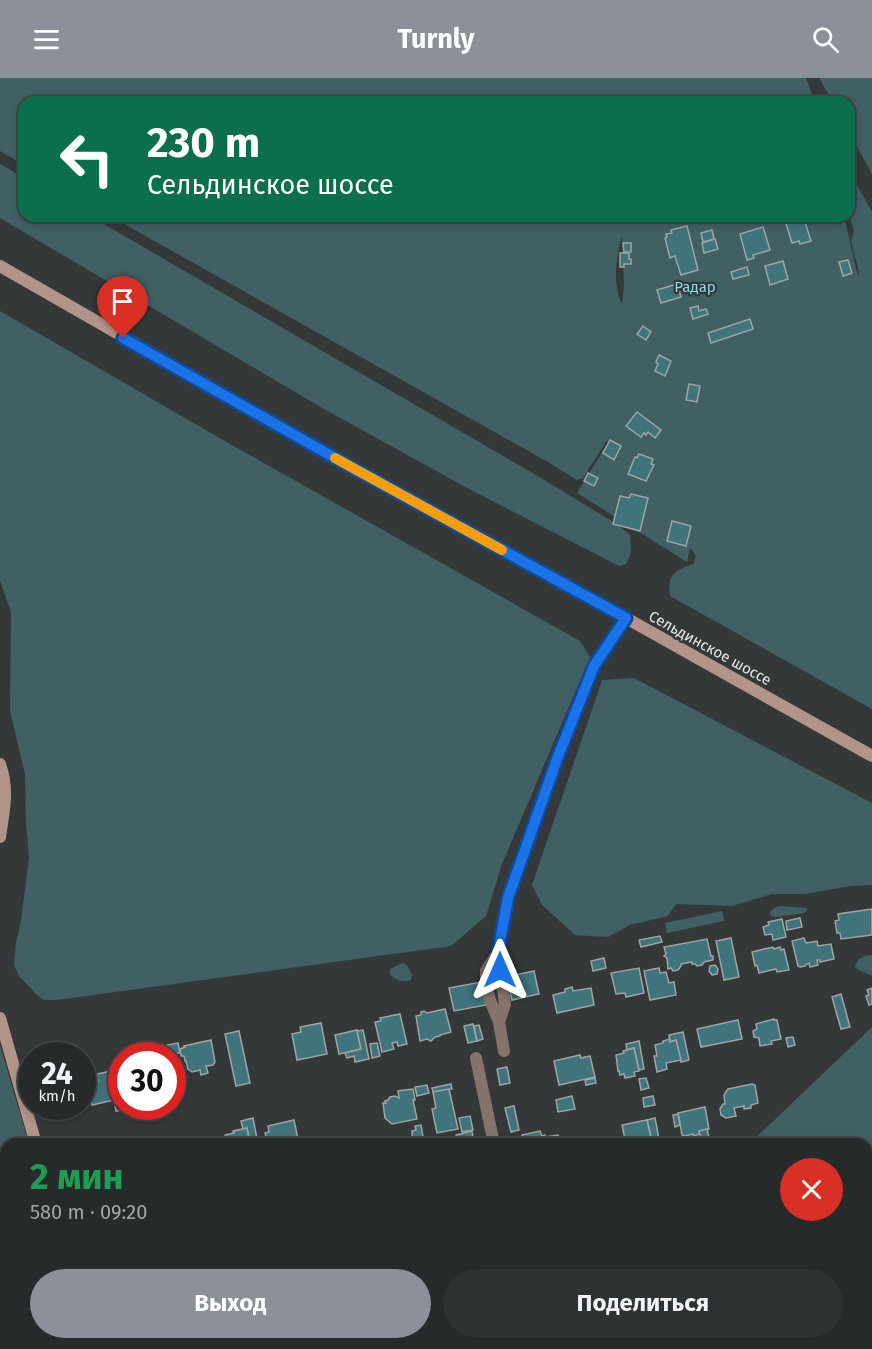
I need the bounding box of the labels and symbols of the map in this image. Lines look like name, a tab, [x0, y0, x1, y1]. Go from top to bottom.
pin	[97, 276, 148, 338]
park label: Радар	[674, 278, 716, 296]
street label: Сельдинское шоссе	[646, 607, 774, 689]
position arrow	[468, 938, 532, 1002]
speed limit sign: 30	[108, 1042, 186, 1120]

